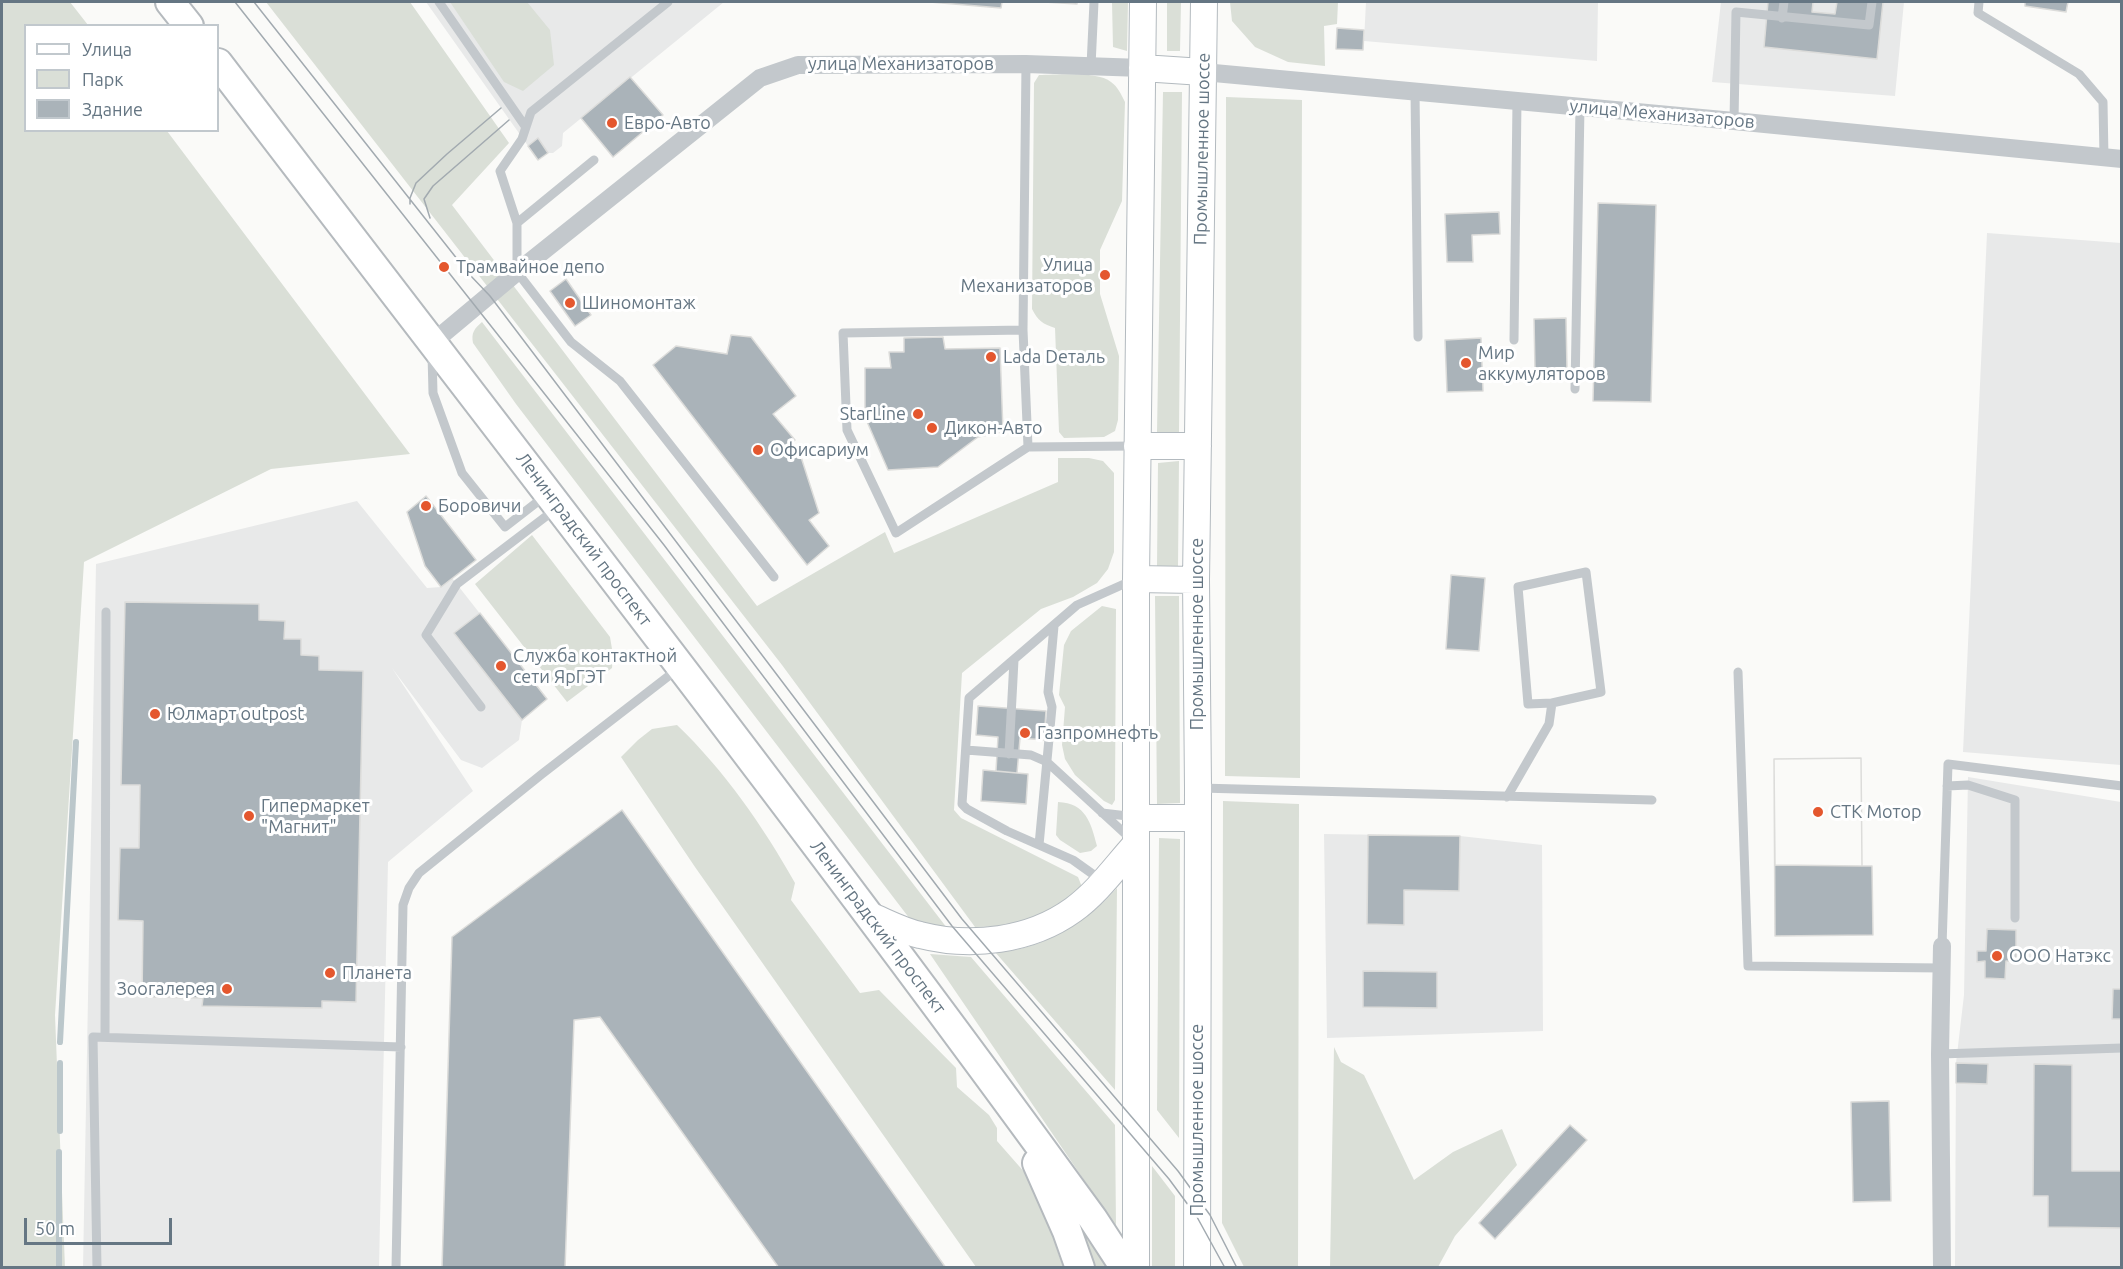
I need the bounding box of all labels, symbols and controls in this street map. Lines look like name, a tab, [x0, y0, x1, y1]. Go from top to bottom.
legend	[24, 24, 219, 132]
text: Улица	[82, 39, 132, 59]
street label: улица Механизаторов	[808, 53, 994, 75]
street label: Промышленное шоссе	[1190, 53, 1214, 245]
text: Парк	[82, 69, 123, 89]
street label: улица Механизаторов	[1568, 95, 1756, 133]
text: Здание	[82, 99, 143, 119]
place label: Евро-Авто	[624, 112, 711, 134]
marker: Евро-Авто	[605, 116, 619, 130]
place label: Улица Механизаторов	[961, 254, 1093, 296]
place label: Трамвайное депо	[456, 256, 605, 278]
marker: Трамвайное депо	[437, 260, 451, 274]
marker: Улица Механизаторов	[1098, 268, 1112, 282]
place label: Шиномонтаж	[582, 292, 696, 314]
marker: Шиномонтаж	[563, 296, 577, 310]
place label: Мир аккумуляторов	[1478, 342, 1606, 385]
place label: Lada Dеталь	[1003, 346, 1105, 368]
marker: Lada Dеталь	[984, 350, 998, 364]
marker: Мир аккумуляторов	[1459, 356, 1473, 370]
place label: StarLine	[840, 403, 906, 425]
marker: StarLine	[911, 407, 925, 421]
place label: Дикон-Авто	[944, 417, 1043, 439]
marker: Дикон-Авто	[925, 421, 939, 435]
place label: Офисариум	[770, 439, 869, 461]
marker: Офисариум	[751, 443, 765, 457]
street label: Ленинградский проспект	[512, 448, 656, 630]
place label: Боровичи	[438, 495, 521, 517]
marker: Боровичи	[419, 499, 433, 513]
street label: Промышленное шоссе	[1186, 538, 1208, 730]
place label: Служба контактной сети ЯрГЭТ	[513, 645, 677, 688]
marker: Служба контактной сети ЯрГЭТ	[494, 659, 508, 673]
place label: Юлмарт outpost	[167, 703, 304, 725]
marker: Юлмарт outpost	[148, 707, 162, 721]
place label: Газпромнефть	[1037, 722, 1158, 744]
marker: Газпромнефть	[1018, 726, 1032, 740]
place label: Гипермаркет "Магнит"	[261, 795, 370, 838]
place label: СТК Мотор	[1830, 801, 1922, 823]
marker: СТК Мотор	[1811, 805, 1825, 819]
marker: Гипермаркет "Магнит"	[242, 809, 256, 823]
street label: Ленинградский проспект	[806, 836, 950, 1018]
place label: ООО Натэкс	[2009, 945, 2111, 967]
marker: ООО Натэкс	[1990, 949, 2004, 963]
place label: Планета	[342, 962, 412, 984]
marker: Планета	[323, 966, 337, 980]
place label: Зоогалерея	[117, 978, 215, 1000]
marker: Зоогалерея	[220, 982, 234, 996]
street label: Промышленное шоссе	[1186, 1024, 1208, 1216]
scale bar	[27, 1206, 176, 1244]
text: 50 m	[35, 1218, 75, 1238]

